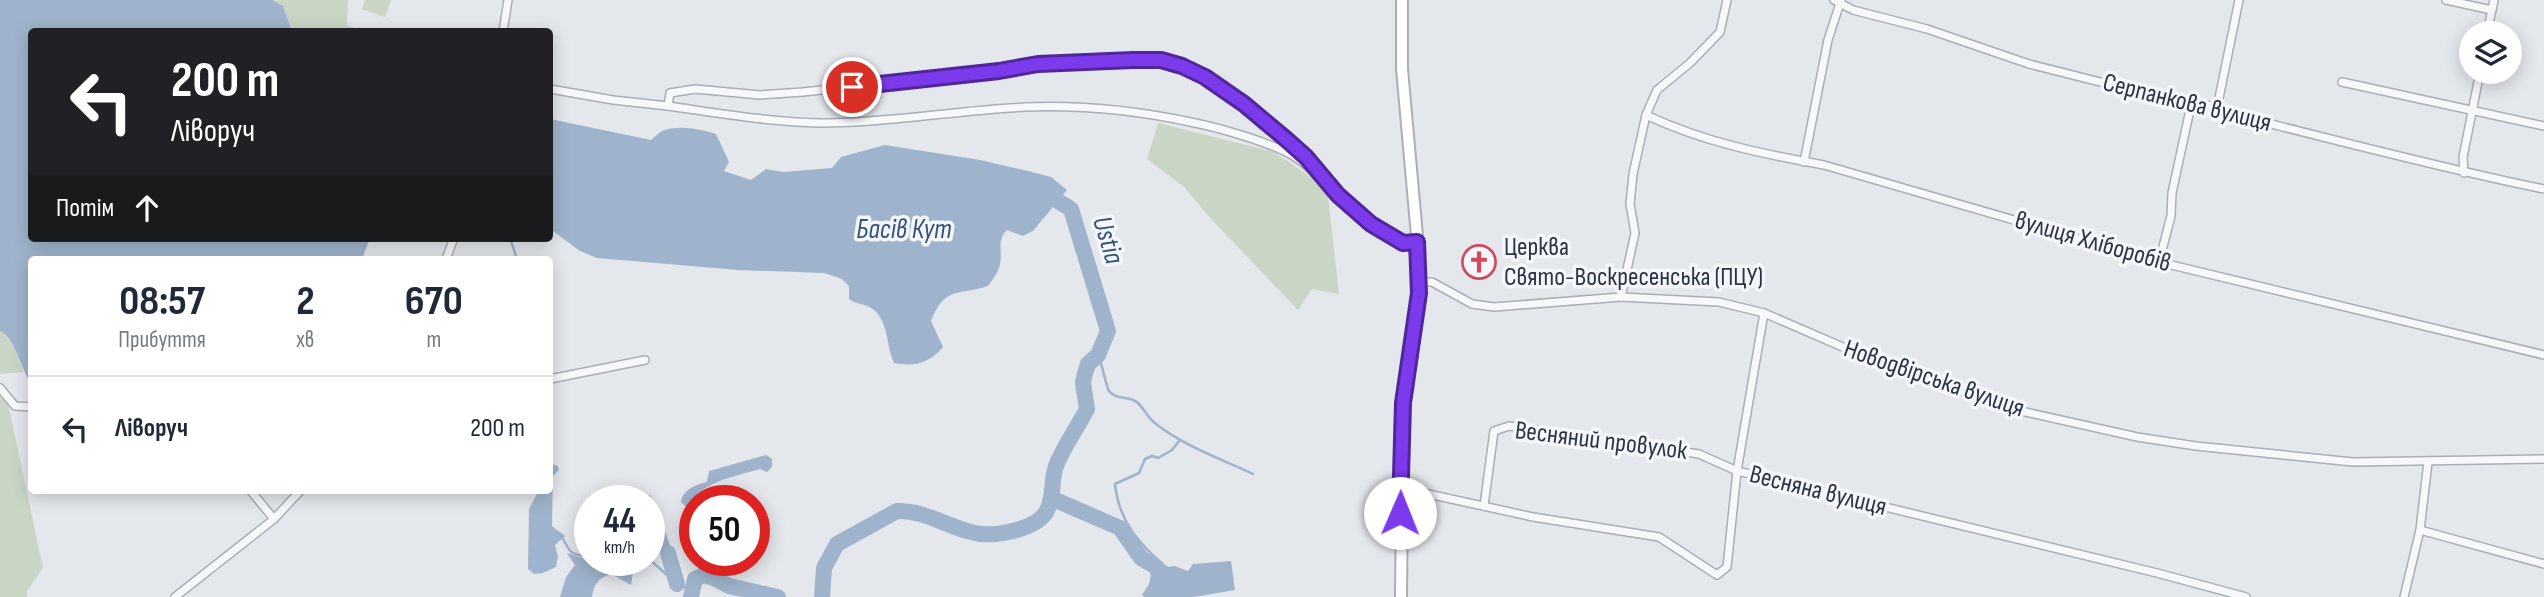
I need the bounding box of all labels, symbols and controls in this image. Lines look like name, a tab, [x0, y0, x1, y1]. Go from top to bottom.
map controls	[2459, 21, 2522, 84]
button: layers	[2459, 21, 2522, 84]
text: 200 m	[171, 52, 279, 111]
icon: left	[56, 56, 147, 147]
pin	[822, 57, 882, 117]
street label: Серпанкова вулиця	[2099, 67, 2275, 139]
icon: arrive	[833, 68, 871, 106]
text: Ліворуч	[171, 112, 255, 151]
icon: ahead	[128, 189, 166, 227]
text: Потім	[56, 193, 114, 224]
street label: вулиця Хліборобів	[2011, 205, 2175, 279]
water label: Ustia	[1085, 212, 1131, 269]
water label: Басів Кут	[856, 213, 952, 246]
place label: Церква Свято-Воскресенська (ПЦУ)	[1504, 232, 1763, 293]
church icon: Церква Свято-Воскресенська (ПЦУ)	[1460, 243, 1498, 281]
text: 08:57	[119, 276, 205, 327]
text: 2	[296, 276, 315, 327]
text: 670	[405, 276, 463, 327]
text: Прибуття	[118, 326, 206, 354]
text: хв	[296, 326, 314, 354]
text: m	[426, 326, 441, 354]
street label: Новодвірська вулиця	[1840, 334, 2028, 424]
icon: left	[56, 410, 94, 448]
text: Ліворуч	[115, 413, 188, 444]
text: 200 m	[470, 413, 525, 444]
street label: Весняний провулок	[1513, 415, 1689, 467]
street label: Весняна вулиця	[1746, 459, 1890, 523]
position arrow	[1363, 476, 1437, 550]
speed limit sign: 50	[679, 485, 770, 576]
text: 44	[603, 500, 636, 543]
text: km/h	[604, 537, 635, 558]

